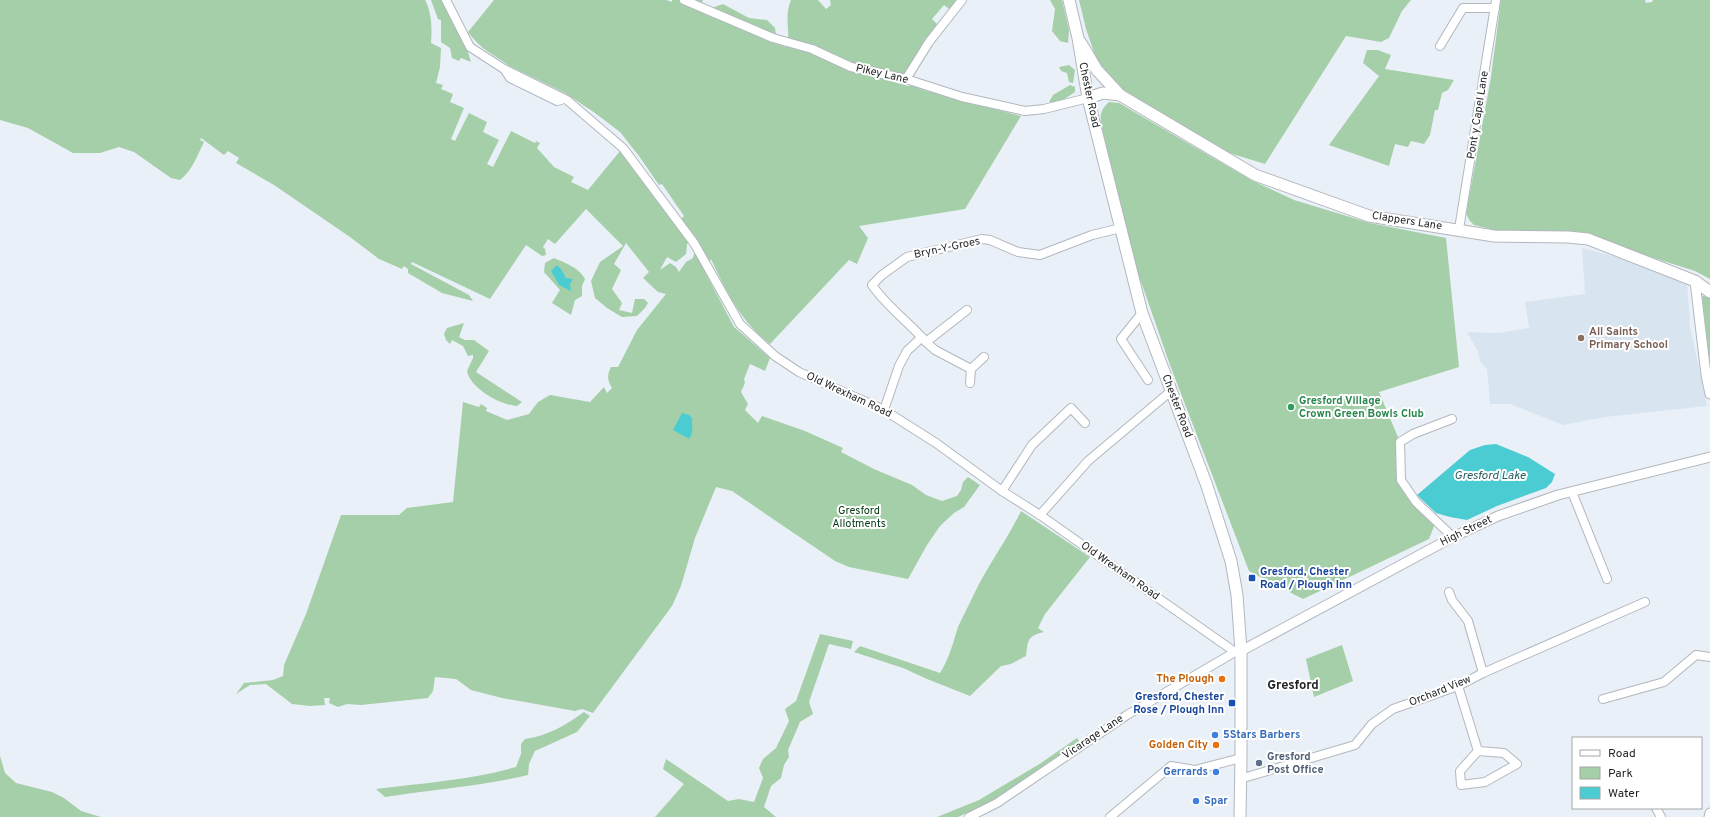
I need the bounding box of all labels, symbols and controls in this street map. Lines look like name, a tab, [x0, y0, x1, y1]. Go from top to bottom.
street label: Pikey Lane	[854, 61, 910, 87]
street label: Chester Road	[1075, 61, 1103, 129]
street label: Pont y Capel Lane	[1464, 70, 1492, 160]
street label: Clappers Lane	[1371, 209, 1443, 233]
street label: Bryn-Y-Groes	[913, 234, 981, 262]
place label: All Saints Primary School	[1589, 325, 1668, 352]
marker: All Saints Primary School	[1576, 333, 1586, 343]
street label: Old Wrexham Road	[804, 369, 894, 421]
street label: Chester Road	[1159, 372, 1195, 440]
place label: Gresford Village Crown Green Bowls Club	[1299, 394, 1424, 421]
marker: Gresford Village Crown Green Bowls Club	[1286, 402, 1296, 412]
water label: Gresford Lake	[1454, 468, 1526, 484]
park label: Gresford Allotments	[832, 504, 886, 531]
street label: High Street	[1438, 512, 1494, 550]
street label: Old Wrexham Road	[1078, 539, 1162, 603]
place label: Gresford, Chester Road / Plough Inn	[1260, 565, 1352, 592]
marker: Gresford, Chester Road / Plough Inn	[1247, 573, 1257, 583]
place label: The Plough	[1156, 672, 1214, 686]
street label: Orchard View	[1407, 672, 1473, 710]
marker: The Plough	[1217, 674, 1227, 684]
district label: Gresford	[1267, 678, 1319, 694]
place label: Gresford, Chester Rose / Plough Inn	[1133, 690, 1224, 717]
marker: Gresford, Chester Rose / Plough Inn	[1227, 698, 1237, 708]
street label: Vicarage Lane	[1060, 711, 1126, 762]
place label: 5Stars Barbers	[1223, 728, 1300, 742]
marker: 5Stars Barbers	[1210, 730, 1220, 740]
legend	[1572, 737, 1702, 809]
place label: Golden City	[1149, 738, 1208, 752]
marker: Golden City	[1211, 740, 1221, 750]
text: Road	[1608, 746, 1636, 762]
place label: Gresford Post Office	[1267, 750, 1324, 777]
marker: Gresford Post Office	[1254, 758, 1264, 768]
place label: Gerrards	[1163, 765, 1208, 779]
text: Park	[1608, 766, 1633, 782]
marker: Gerrards	[1211, 767, 1221, 777]
text: Water	[1608, 786, 1640, 802]
place label: Spar	[1204, 794, 1228, 808]
marker: Spar	[1191, 796, 1201, 806]

